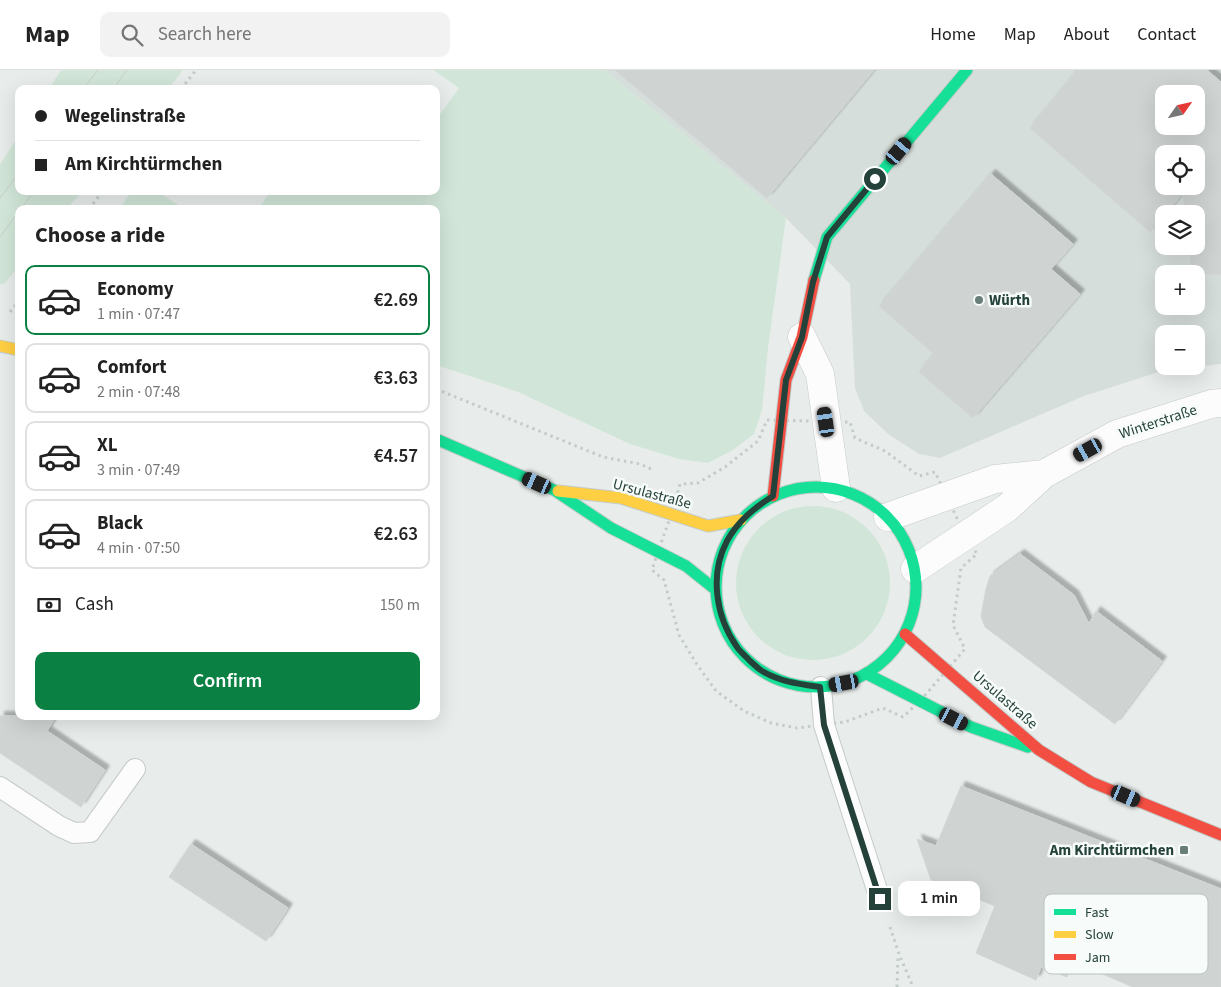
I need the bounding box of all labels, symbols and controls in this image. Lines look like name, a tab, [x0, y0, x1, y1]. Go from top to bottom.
search box	[100, 12, 450, 57]
text: Map	[25, 17, 70, 52]
icon: search	[118, 21, 146, 49]
text: Search here	[158, 21, 251, 48]
text: Home	[930, 22, 976, 47]
text: Map	[1004, 22, 1036, 47]
text: About	[1064, 22, 1109, 47]
text: Contact	[1137, 22, 1196, 47]
north arrow	[1155, 85, 1205, 135]
map controls	[1155, 85, 1205, 375]
text: Wegelinstraße	[65, 103, 186, 130]
car	[883, 135, 914, 167]
button: locate	[1155, 145, 1205, 195]
text: Am Kirchtürmchen	[65, 151, 222, 178]
route start	[864, 168, 886, 190]
button: layers	[1155, 205, 1205, 255]
text: Choose a ride	[35, 219, 165, 251]
button: +	[1155, 265, 1205, 315]
text: Economy	[97, 276, 174, 303]
icon: car	[37, 278, 82, 323]
text: €2.69	[374, 287, 418, 314]
place label: Würth	[989, 290, 1030, 311]
marker: Würth	[973, 294, 985, 306]
text: 1 min · 07:47	[97, 303, 180, 325]
button: −	[1155, 325, 1205, 375]
text: Comfort	[97, 354, 167, 381]
icon: car	[37, 356, 82, 401]
text: €3.63	[374, 365, 418, 392]
text: 2 min · 07:48	[97, 381, 180, 403]
street label: Winterstraße	[1116, 400, 1200, 444]
car	[816, 406, 835, 438]
text: XL	[97, 432, 118, 459]
icon: car	[37, 434, 82, 479]
car	[1071, 436, 1104, 464]
text: €4.57	[374, 443, 418, 470]
text: 3 min · 07:49	[97, 459, 180, 481]
car	[520, 470, 553, 496]
street label: Ursulastraße	[611, 473, 693, 515]
text: Black	[97, 510, 143, 537]
icon: car	[37, 512, 82, 557]
text: €2.63	[374, 521, 418, 548]
text: 4 min · 07:50	[97, 537, 180, 559]
icon: cash	[35, 591, 63, 619]
text: Cash	[75, 591, 114, 618]
text: 150 m	[380, 594, 420, 616]
button: Confirm	[35, 652, 420, 710]
street label: Ursulastraße	[968, 666, 1042, 734]
car	[827, 673, 860, 693]
car	[937, 706, 970, 732]
car	[1109, 783, 1142, 809]
place label: Am Kirchtürmchen	[1049, 840, 1174, 861]
marker: Am Kirchtürmchen	[1178, 844, 1190, 856]
callout: 1 min	[898, 882, 980, 916]
text: 1 min	[920, 887, 958, 909]
route end	[869, 888, 891, 910]
legend	[1044, 894, 1208, 974]
text: Fast	[1085, 903, 1109, 923]
text: Slow	[1085, 925, 1114, 945]
text: Jam	[1085, 948, 1110, 968]

